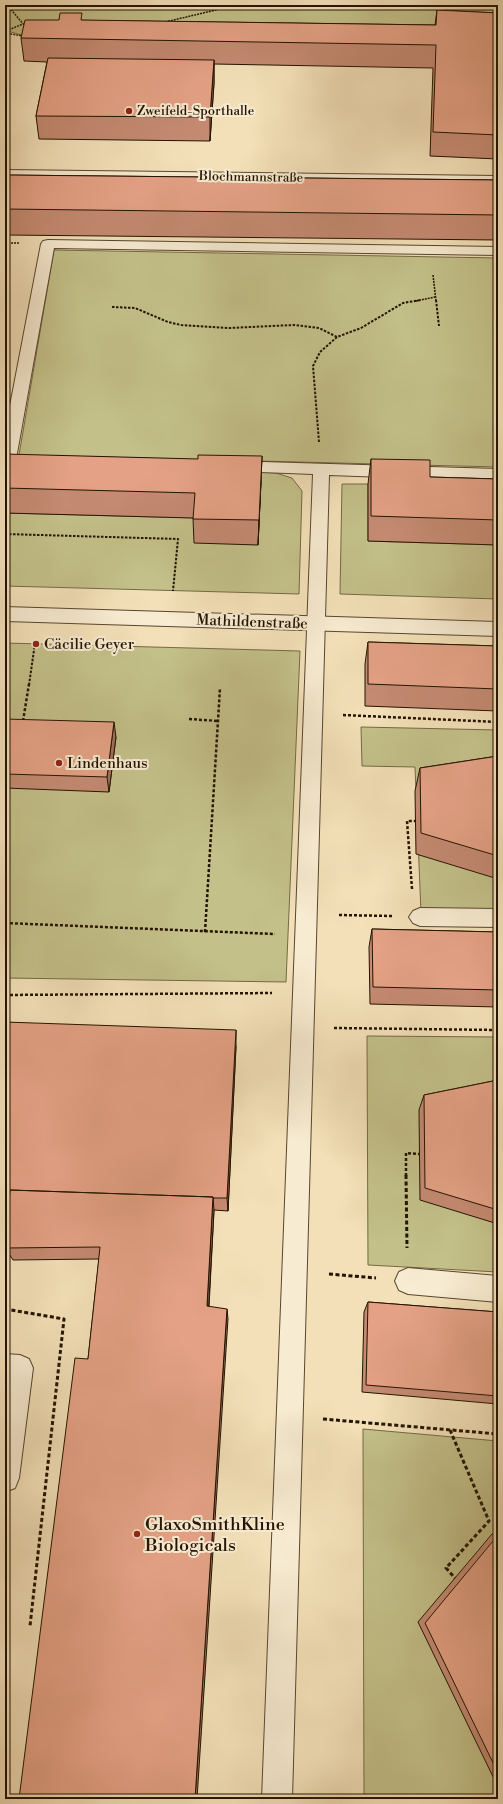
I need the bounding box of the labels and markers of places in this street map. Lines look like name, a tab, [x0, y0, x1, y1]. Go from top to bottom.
place label: Zweifeld-Sporthalle	[137, 103, 255, 119]
marker: Zweifeld-Sporthalle	[124, 106, 134, 116]
place label: Cäcilie Geyer	[44, 635, 135, 654]
marker: Cäcilie Geyer	[31, 639, 41, 649]
place label: Lindenhaus	[67, 754, 148, 773]
marker: Lindenhaus	[54, 758, 64, 768]
place label: GlaxoSmithKline Biologicals	[144, 1513, 285, 1557]
marker: GlaxoSmithKline Biologicals	[132, 1529, 142, 1539]

